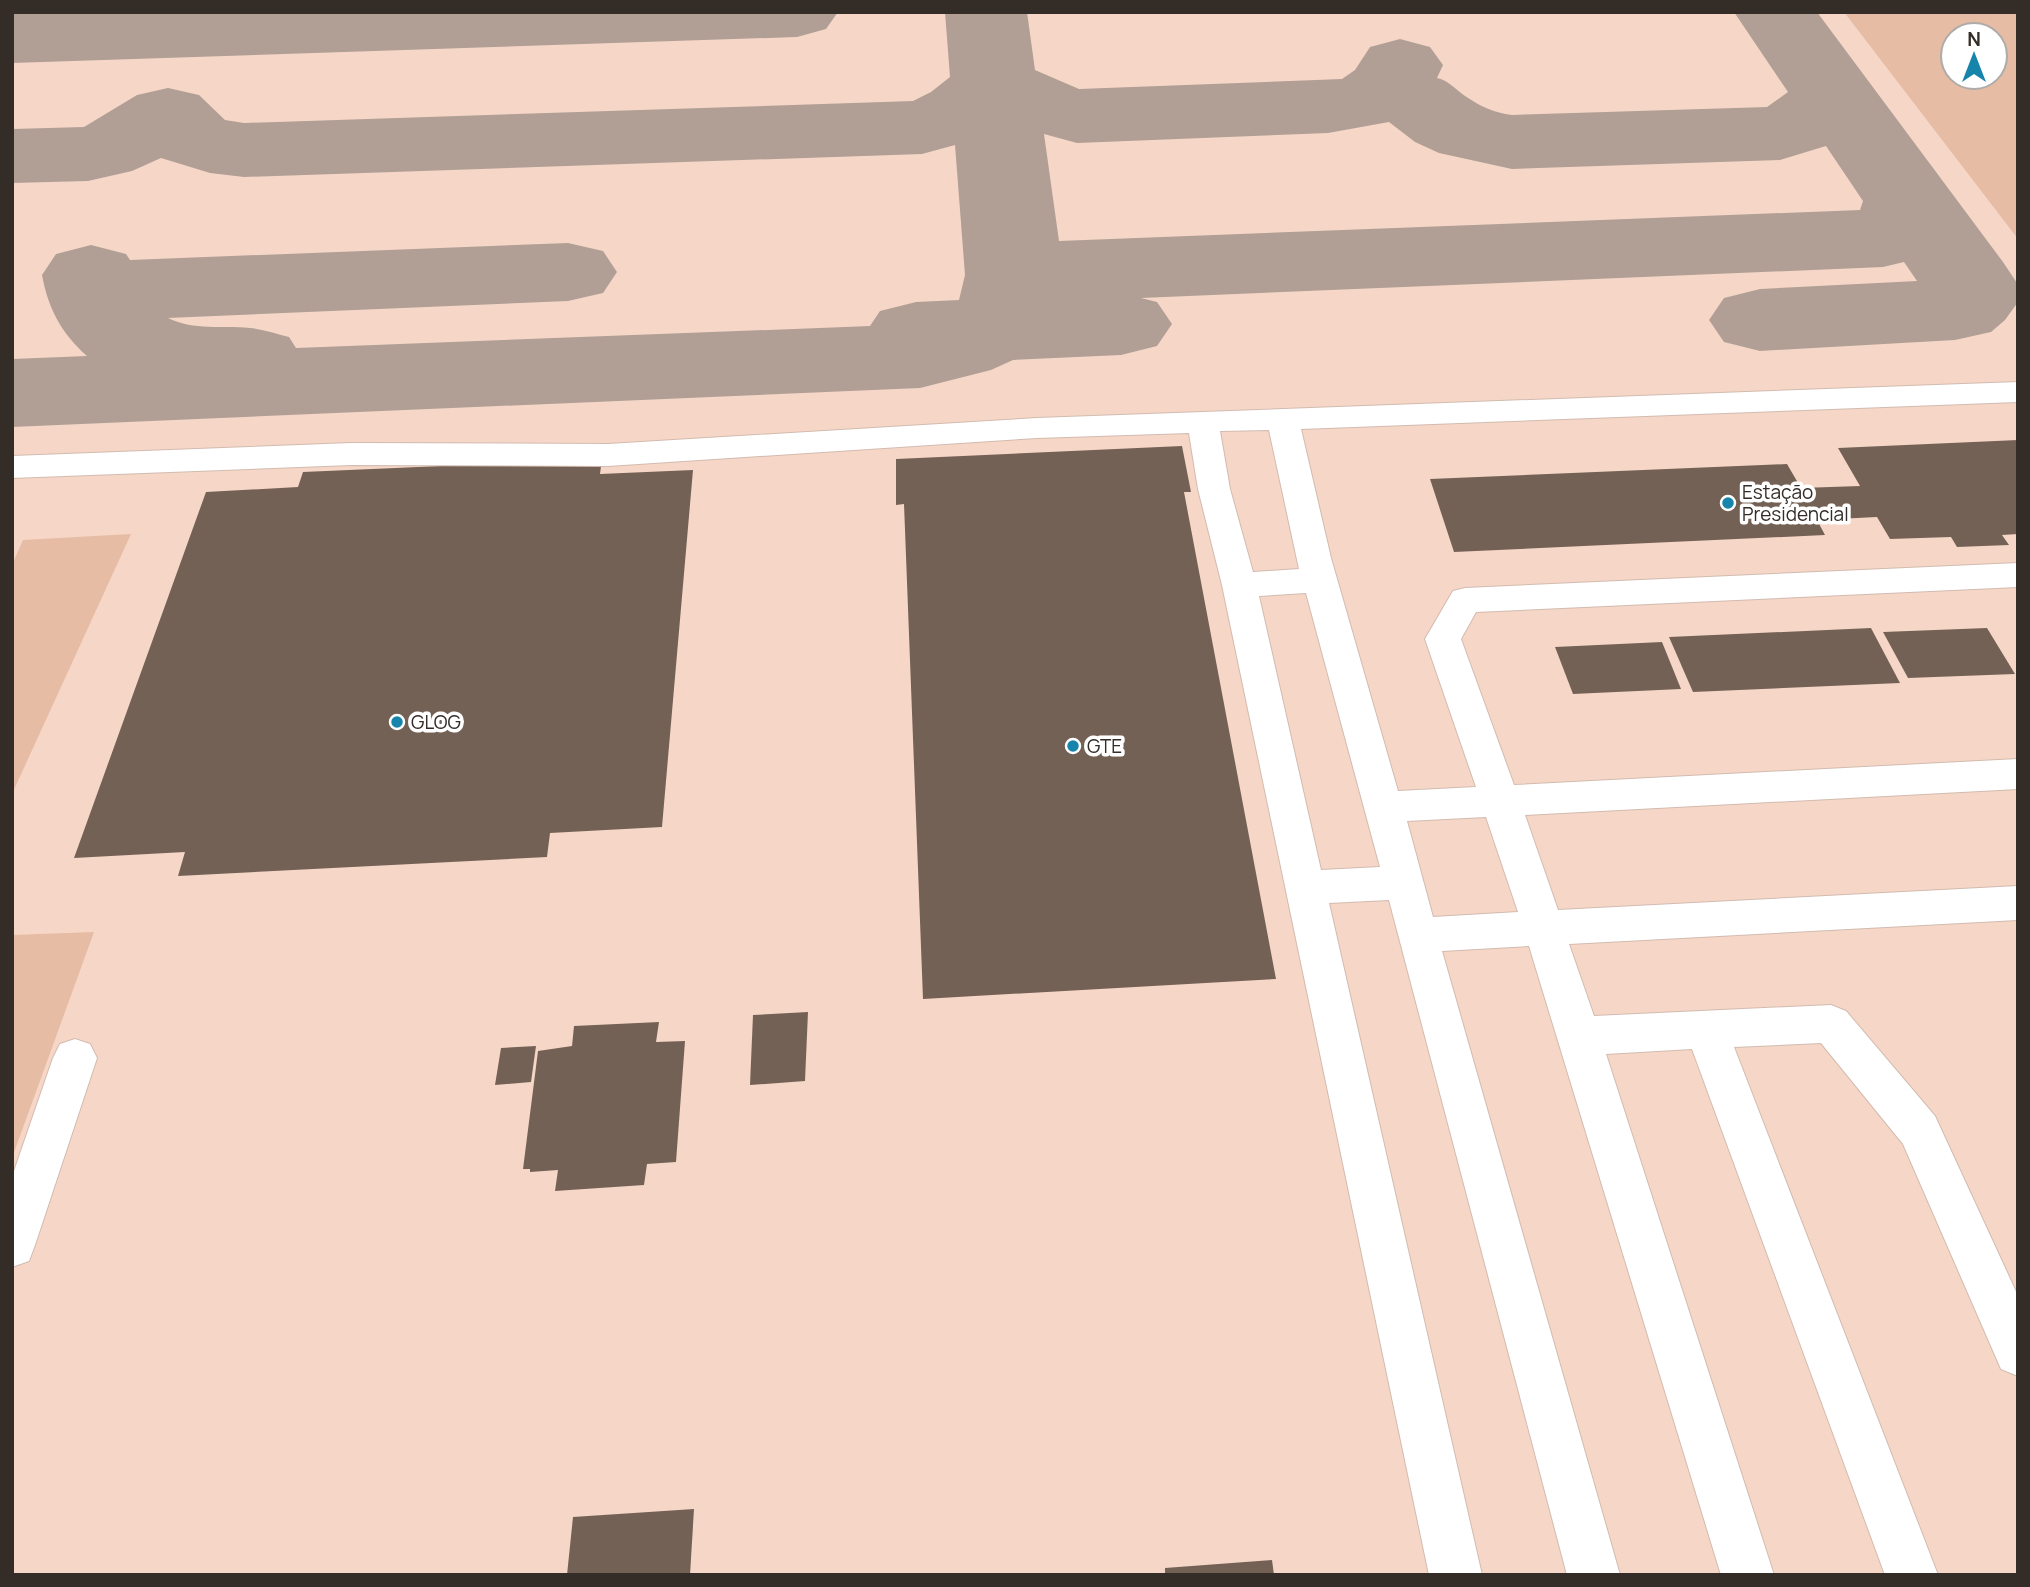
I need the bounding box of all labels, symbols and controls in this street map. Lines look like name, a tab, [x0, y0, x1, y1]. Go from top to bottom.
north arrow	[1939, 21, 2009, 91]
text: N	[1967, 26, 1981, 52]
place label: Estação Presidencial	[1742, 479, 1849, 527]
marker: Estação Presidencial	[1720, 495, 1736, 511]
place label: GLOG	[411, 709, 461, 735]
marker: GLOG	[389, 714, 405, 730]
place label: GTE	[1087, 733, 1122, 759]
marker: GTE	[1065, 738, 1081, 754]

